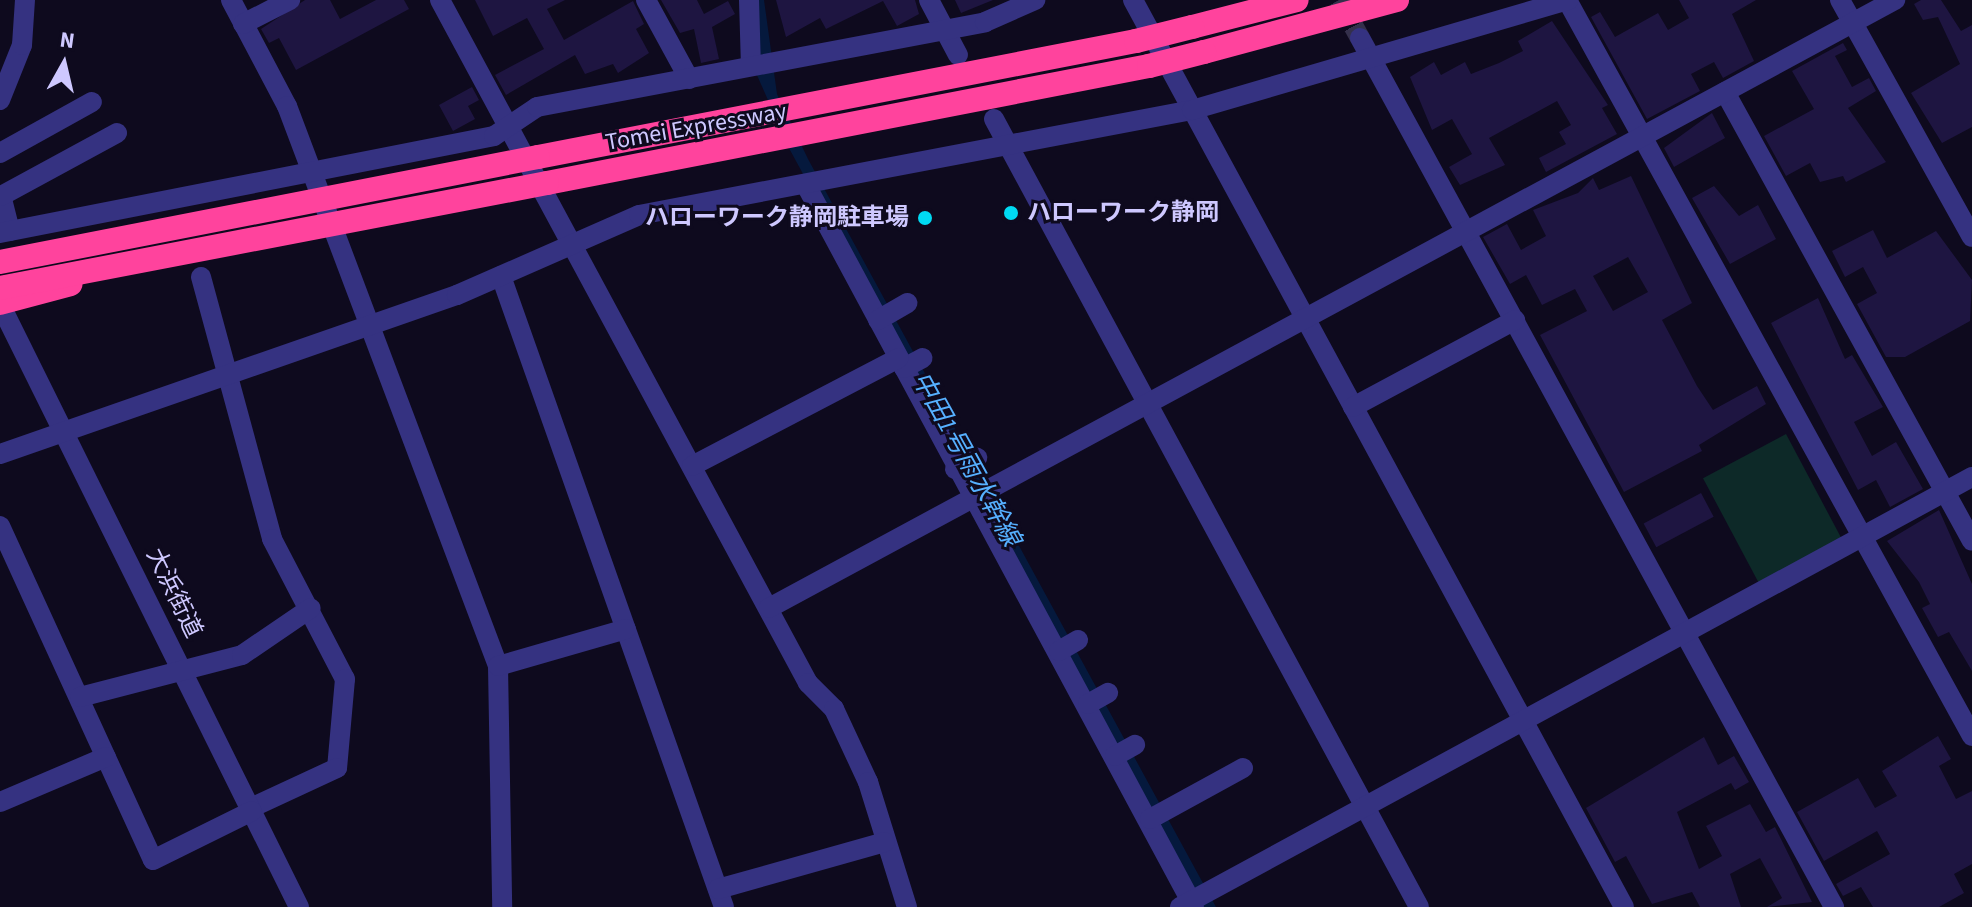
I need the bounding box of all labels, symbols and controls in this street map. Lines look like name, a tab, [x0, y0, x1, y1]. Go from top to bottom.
text: N	[58, 23, 77, 57]
north arrow	[24, 24, 104, 104]
street label: Tomei Expressway	[603, 97, 789, 157]
place label: ハローワーク静岡	[1027, 199, 1219, 227]
place label: ハローワーク静岡駐車場	[645, 204, 909, 232]
marker: ハローワーク静岡	[1002, 204, 1020, 222]
marker: ハローワーク静岡駐車場	[916, 209, 934, 227]
water label: 中田1号雨水幹線	[905, 366, 1027, 552]
street label: 大浜街道	[140, 544, 208, 642]

